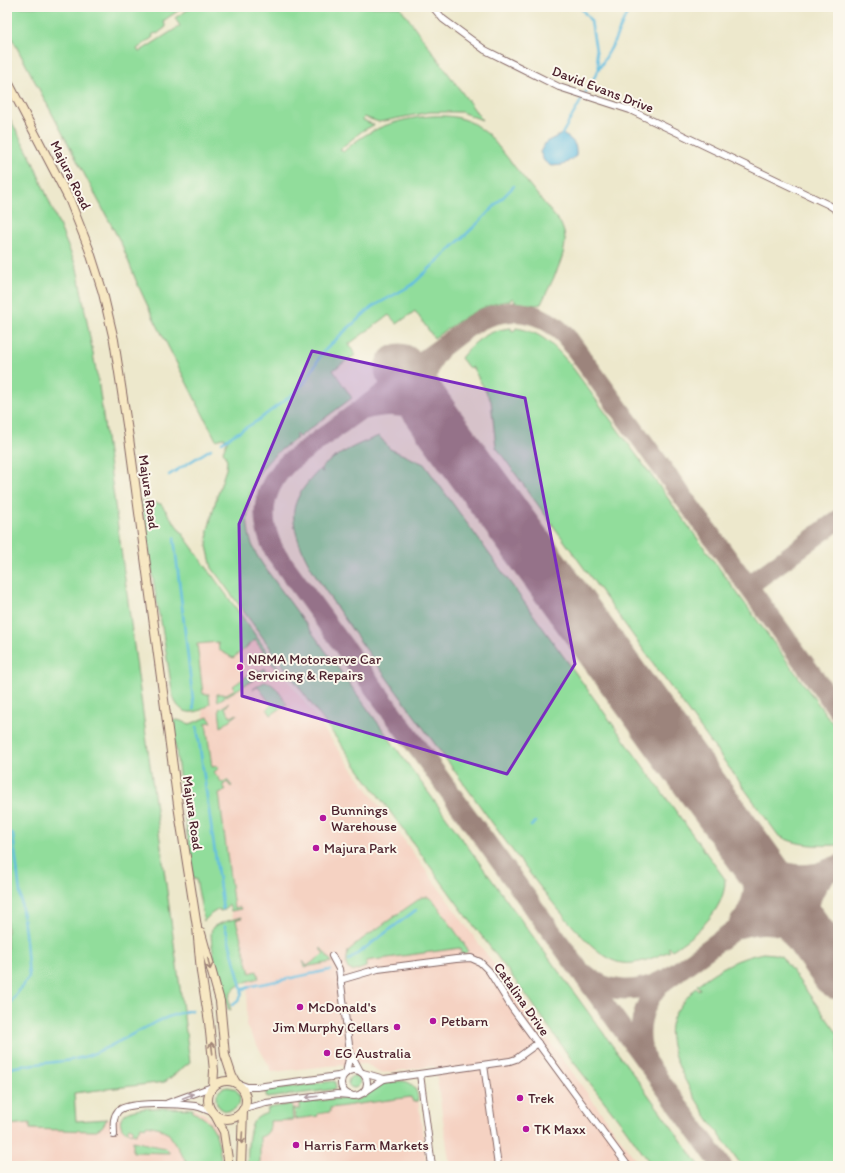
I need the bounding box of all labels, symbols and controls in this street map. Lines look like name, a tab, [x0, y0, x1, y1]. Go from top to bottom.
street label: David Evans Drive	[550, 62, 656, 117]
street label: Majura Road	[46, 138, 95, 213]
street label: Majura Road	[135, 454, 162, 531]
place label: NRMA Motorserve Car Servicing & Repairs	[248, 651, 382, 684]
marker: NRMA Motorserve Car Servicing & Repairs	[235, 662, 245, 672]
street label: Majura Road	[179, 775, 206, 852]
place label: Bunnings Warehouse	[331, 802, 397, 835]
marker: Bunnings Warehouse	[318, 813, 328, 823]
place label: Majura Park	[324, 840, 397, 857]
marker: Majura Park	[311, 843, 321, 853]
one-way arrow	[206, 957, 214, 970]
street label: Catalina Drive	[490, 959, 553, 1040]
place label: McDonald's	[308, 999, 377, 1016]
marker: McDonald's	[295, 1002, 305, 1012]
place label: Petbarn	[441, 1013, 488, 1030]
marker: Petbarn	[428, 1016, 438, 1026]
place label: Jim Murphy Cellars	[273, 1019, 389, 1036]
marker: Jim Murphy Cellars	[392, 1022, 402, 1032]
one-way arrow	[208, 1042, 216, 1055]
place label: EG Australia	[335, 1045, 412, 1062]
marker: EG Australia	[322, 1048, 332, 1058]
place label: Trek	[528, 1090, 554, 1107]
one-way arrow	[181, 1092, 193, 1100]
marker: Trek	[515, 1093, 525, 1103]
one-way arrow	[306, 1094, 319, 1101]
place label: TK Maxx	[534, 1121, 586, 1138]
marker: TK Maxx	[521, 1124, 531, 1134]
one-way arrow	[238, 1131, 245, 1144]
place label: Harris Farm Markets	[304, 1137, 429, 1154]
marker: Harris Farm Markets	[291, 1140, 301, 1150]

